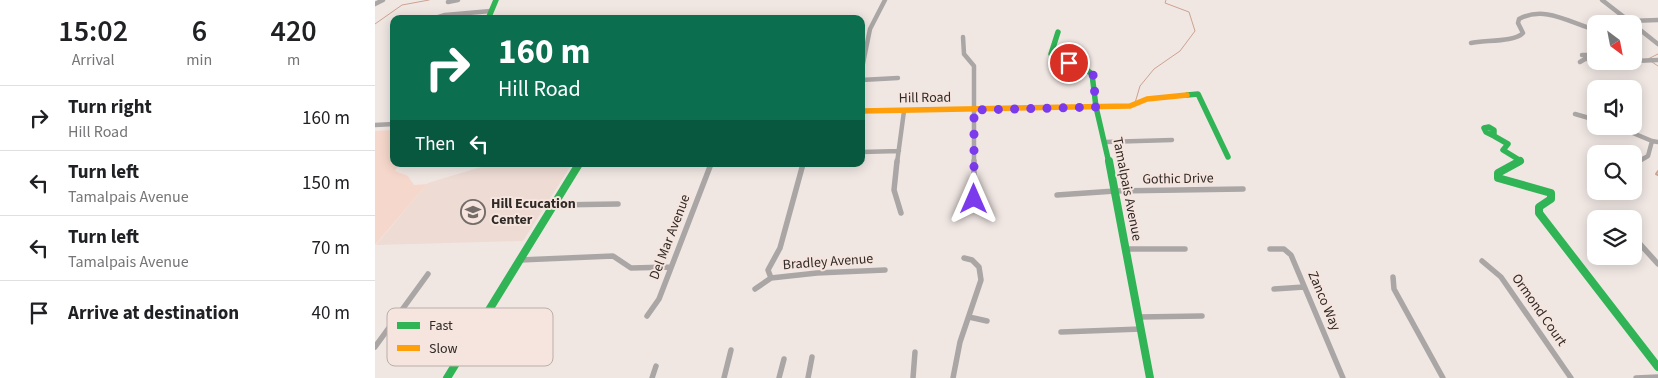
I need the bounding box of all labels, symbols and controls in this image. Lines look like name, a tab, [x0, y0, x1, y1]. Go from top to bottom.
text: 15:02	[58, 10, 128, 53]
text: 6	[192, 10, 207, 53]
text: 420	[271, 10, 317, 53]
north arrow	[1587, 15, 1643, 70]
map controls	[1587, 15, 1642, 265]
text: 160 m	[498, 27, 590, 77]
icon: right	[415, 35, 480, 100]
pin	[1048, 42, 1090, 84]
text: Arrival	[72, 49, 115, 71]
text: min	[186, 49, 212, 71]
text: m	[287, 49, 300, 71]
icon: arrive	[1055, 49, 1083, 77]
text: Hill Road	[498, 73, 581, 105]
button: sound	[1587, 80, 1642, 135]
street label: Hill Road	[899, 88, 951, 108]
text: Turn right	[68, 94, 152, 121]
icon: right	[25, 104, 53, 132]
text: 160 m	[302, 105, 350, 132]
text: Hill Road	[68, 121, 128, 143]
icon: left	[465, 130, 493, 158]
text: Then	[415, 131, 455, 158]
street label: Tamalpais Avenue	[1107, 135, 1147, 243]
button: search	[1587, 145, 1642, 200]
text: Turn left	[68, 159, 139, 186]
street label: Gothic Drive	[1142, 168, 1214, 190]
icon: left	[25, 169, 53, 197]
text: 150 m	[302, 170, 350, 197]
position arrow	[947, 172, 999, 224]
text: Tamalpais Avenue	[68, 186, 189, 208]
street label: Del Mar Avenue	[645, 191, 695, 283]
place label: Hill Ecucation Center	[491, 194, 576, 230]
school or university icon: Hill Ecucation Center	[460, 199, 486, 225]
button: layers	[1587, 210, 1642, 265]
text: Turn left	[68, 224, 139, 251]
icon: left	[25, 234, 53, 262]
text: 70 m	[312, 235, 350, 262]
street label: Bradley Avenue	[782, 249, 874, 275]
text: Tamalpais Avenue	[68, 251, 189, 273]
street label: Zanco Way	[1303, 268, 1346, 334]
street label: Ormond Court	[1507, 270, 1572, 351]
icon: arrive	[25, 299, 53, 327]
text: Arrive at destination	[68, 300, 239, 327]
text: 40 m	[312, 300, 350, 327]
legend	[387, 308, 553, 366]
text: Fast	[429, 316, 453, 336]
text: Slow	[429, 339, 458, 359]

